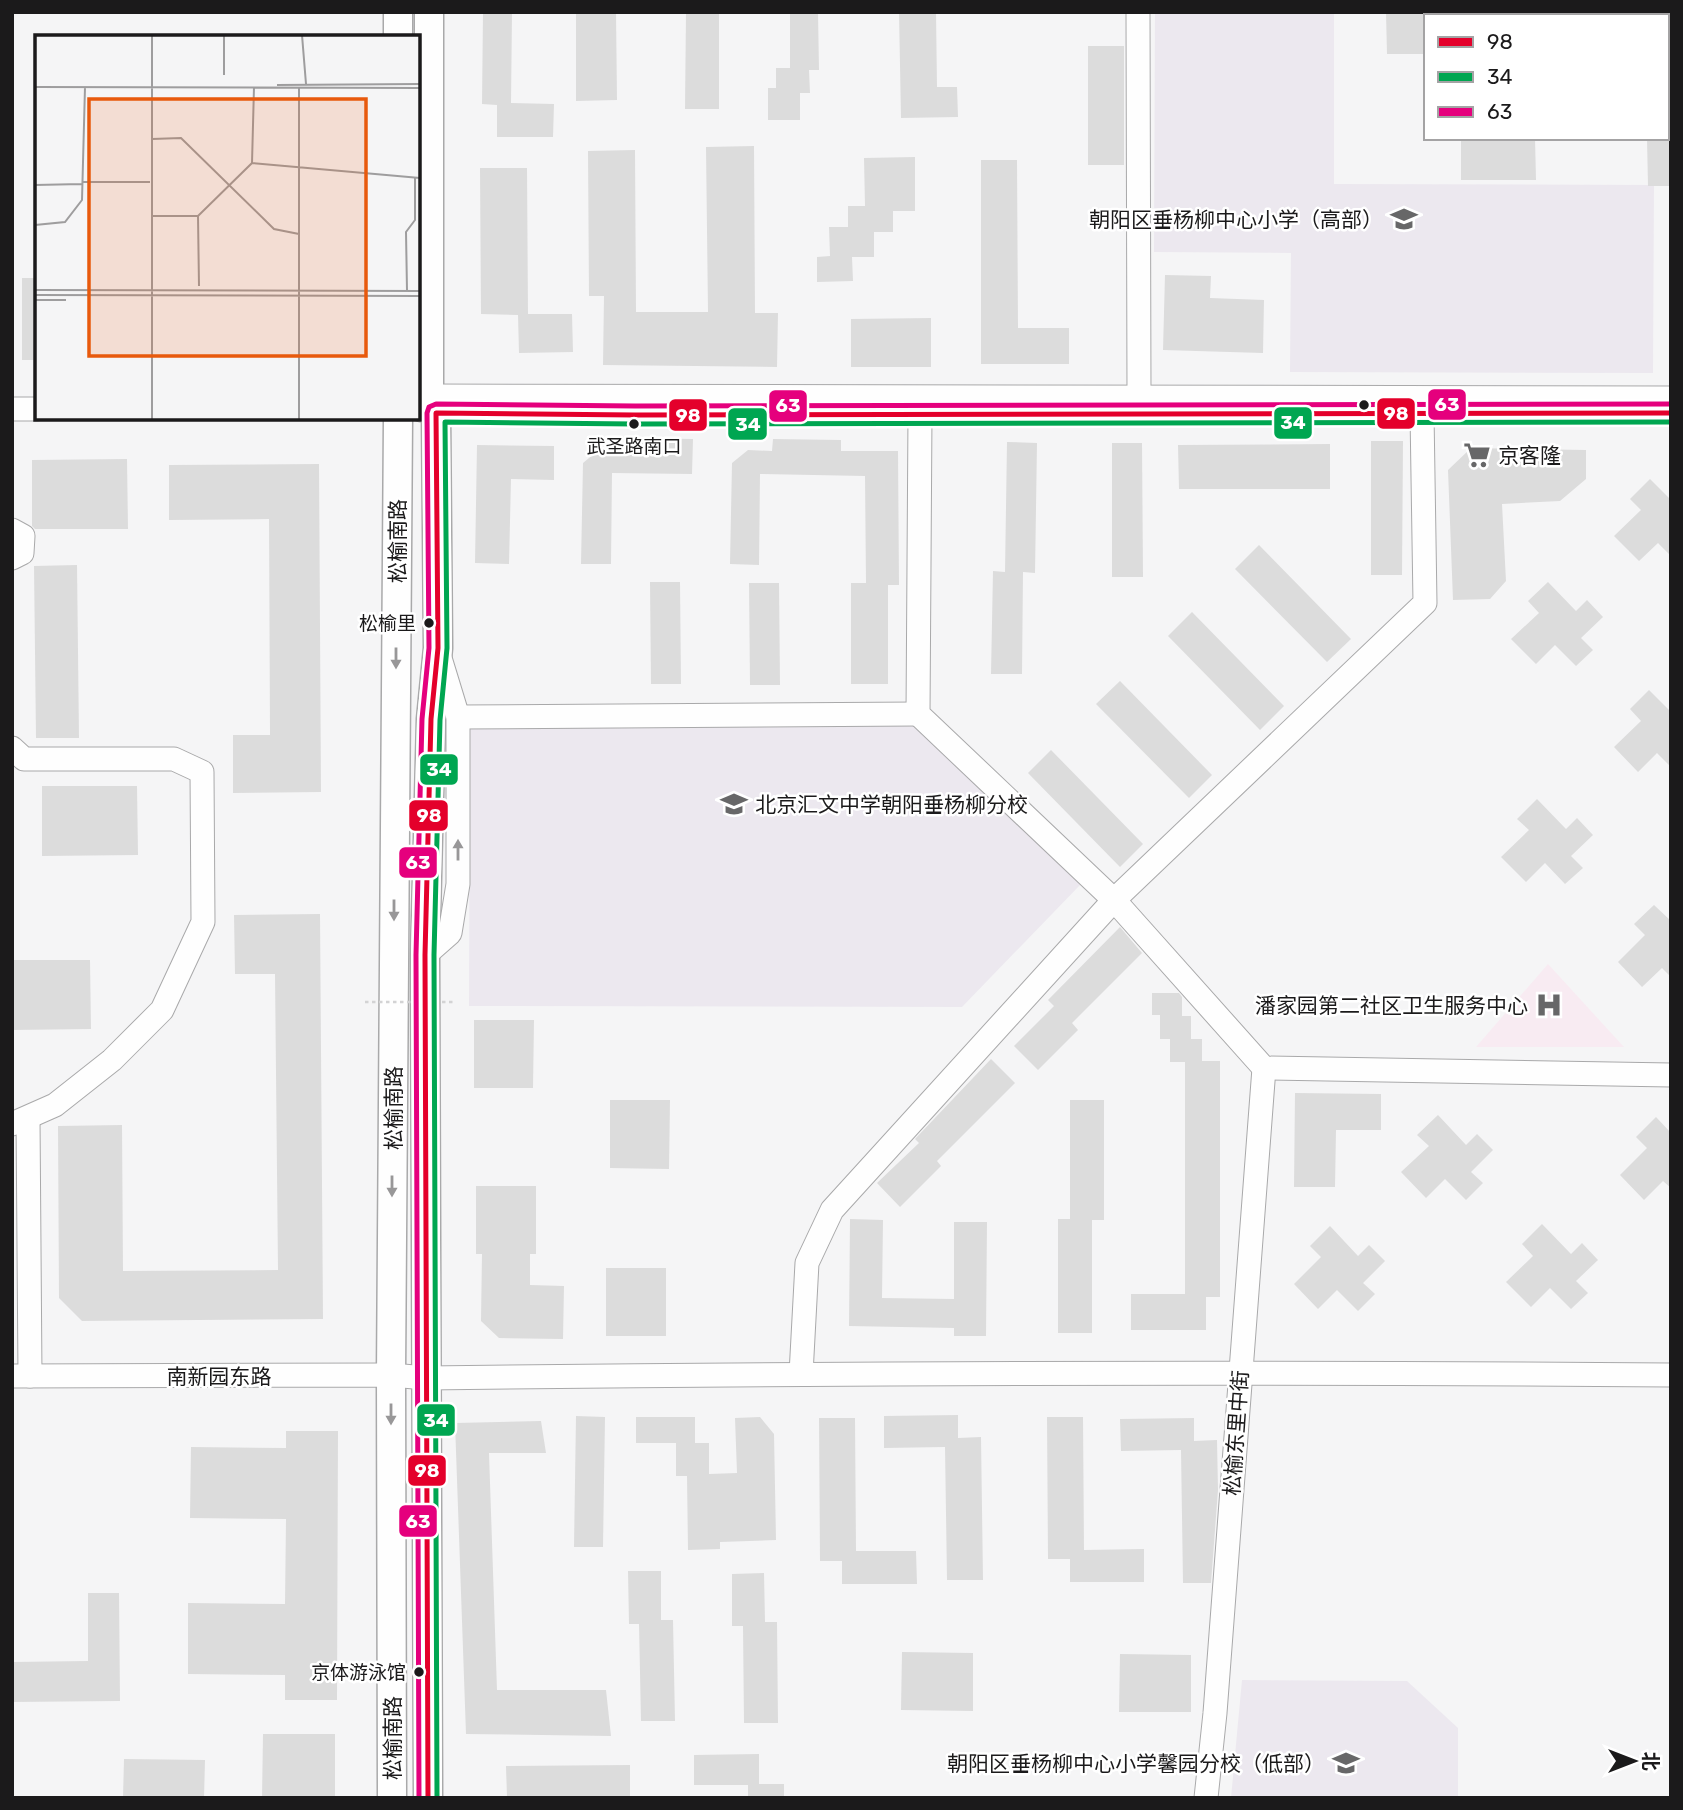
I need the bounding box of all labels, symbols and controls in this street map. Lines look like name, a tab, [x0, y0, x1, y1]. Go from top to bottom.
legend	[1424, 14, 1669, 140]
text: 98	[1487, 29, 1513, 54]
inset map	[35, 35, 420, 420]
text: 34	[1487, 64, 1513, 89]
text: 63	[1487, 99, 1512, 124]
school or university icon: 朝阳区垂杨柳中心小学（高部）	[1389, 204, 1419, 234]
place label: 朝阳区垂杨柳中心小学（高部）	[1089, 207, 1383, 232]
line badge: 63	[1427, 388, 1467, 421]
line badge: 63	[768, 389, 808, 423]
text: 63	[1435, 393, 1459, 416]
text: 63	[776, 394, 800, 417]
line badge: 98	[1376, 397, 1416, 430]
line badge: 98	[668, 398, 708, 432]
unlabelled marker	[1357, 398, 1371, 412]
text: 98	[1383, 402, 1409, 425]
text: 98	[675, 404, 701, 427]
line badge: 34	[1273, 406, 1313, 440]
line badge: 34	[727, 407, 768, 441]
text: 34	[1280, 411, 1306, 434]
text: 34	[735, 413, 761, 436]
marker: 武圣路南口	[627, 417, 641, 431]
place label: 武圣路南口	[586, 435, 682, 458]
supermarket icon: 京客隆	[1462, 440, 1492, 470]
place label: 京客隆	[1498, 443, 1561, 468]
street label: 松榆南路	[385, 499, 410, 583]
place label: 松榆里	[359, 612, 416, 635]
marker: 松榆里	[422, 616, 436, 630]
one-way arrow	[390, 647, 402, 669]
line badge: 34	[419, 753, 459, 786]
text: 34	[426, 758, 452, 781]
school or university icon: 北京汇文中学朝阳垂杨柳分校	[719, 789, 749, 819]
place label: 北京汇文中学朝阳垂杨柳分校	[755, 792, 1028, 817]
line badge: 98	[408, 799, 449, 832]
text: 98	[416, 804, 442, 827]
one-way arrow	[452, 838, 464, 860]
line badge: 63	[398, 846, 438, 879]
text: 63	[406, 851, 430, 874]
one-way arrow	[388, 899, 400, 921]
hospital icon: 潘家园第二社区卫生服务中心	[1534, 990, 1564, 1020]
place label: 潘家园第二社区卫生服务中心	[1255, 993, 1528, 1018]
street label: 松榆南路	[381, 1066, 406, 1150]
one-way arrow	[387, 1176, 398, 1198]
street label: 南新园东路	[167, 1364, 272, 1389]
street label: 松榆东里中街	[1219, 1369, 1253, 1497]
one-way arrow	[385, 1403, 397, 1425]
line badge: 34	[416, 1403, 456, 1437]
text: 34	[423, 1409, 449, 1432]
line badge: 98	[407, 1454, 447, 1487]
text: 98	[414, 1459, 440, 1482]
line badge: 63	[398, 1504, 438, 1538]
text: 63	[406, 1510, 430, 1533]
place label: 京体游泳馆	[311, 1661, 406, 1684]
marker: 京体游泳馆	[412, 1665, 426, 1679]
street label: 松榆南路	[380, 1696, 405, 1780]
north arrow	[1599, 1726, 1669, 1796]
school or university icon: 朝阳区垂杨柳中心小学馨园分校（低部）	[1331, 1748, 1361, 1778]
place label: 朝阳区垂杨柳中心小学馨园分校（低部）	[947, 1751, 1325, 1776]
text: 北	[1639, 1751, 1662, 1771]

